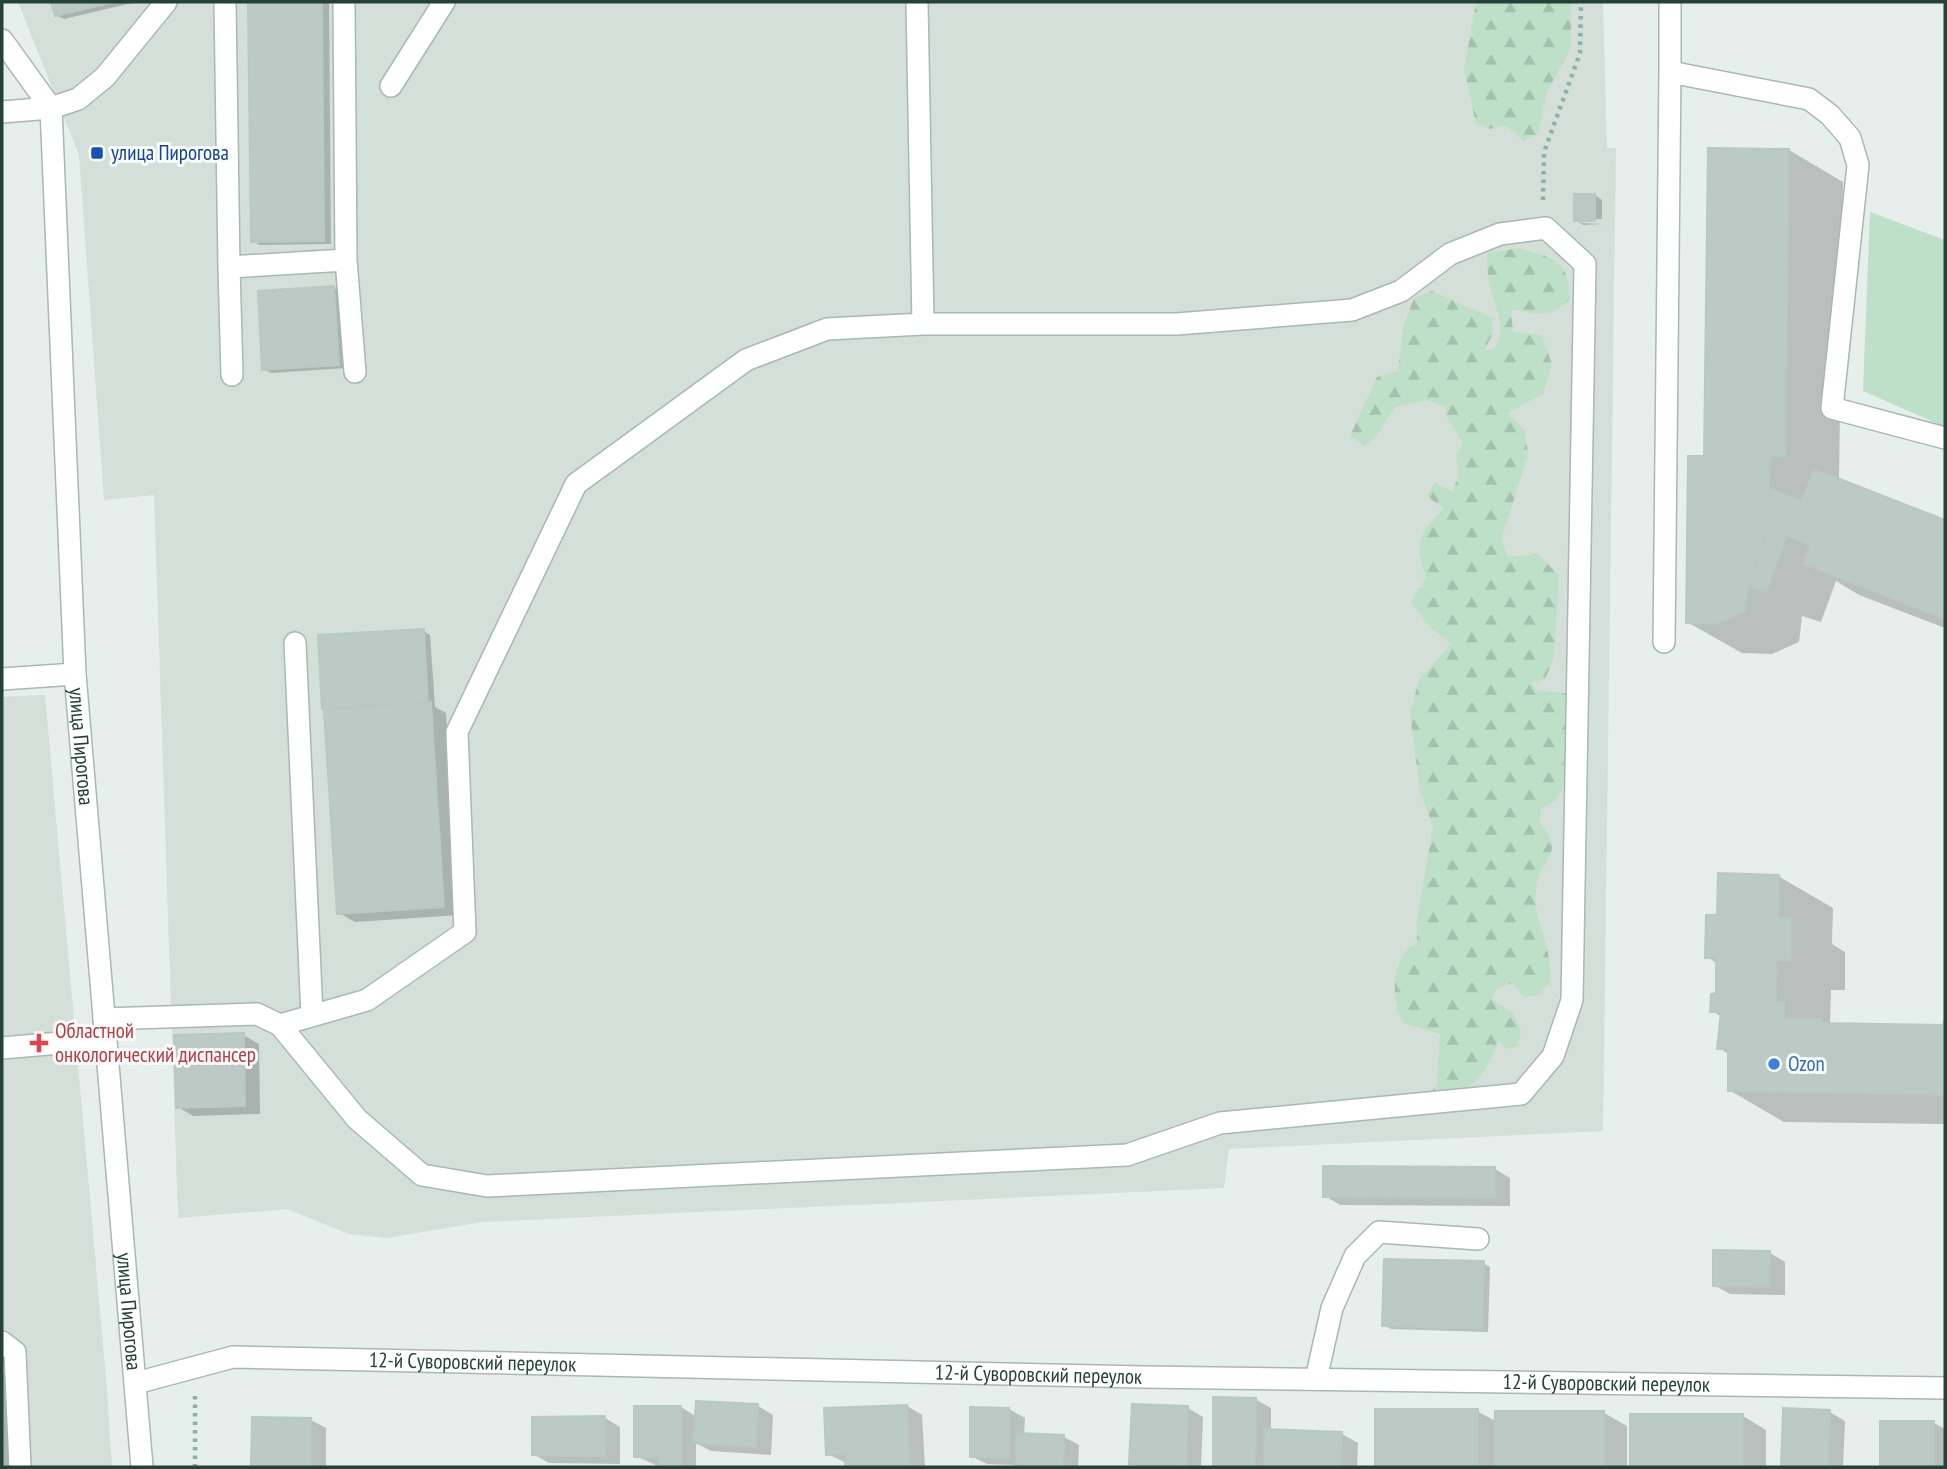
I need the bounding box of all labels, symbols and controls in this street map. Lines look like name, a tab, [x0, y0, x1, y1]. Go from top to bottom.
place label: улица Пирогова	[111, 139, 229, 166]
marker: улица Пирогова	[89, 145, 105, 161]
street label: улица Пирогова	[63, 686, 100, 806]
place label: Областной онкологический диспансер	[55, 1017, 256, 1068]
marker: Областной онкологический диспансер	[29, 1033, 49, 1053]
place label: Ozon	[1788, 1050, 1825, 1077]
marker: Ozon	[1766, 1056, 1782, 1072]
street label: улица Пирогова	[111, 1251, 148, 1371]
street label: 12-й Суворовский переулок	[369, 1346, 577, 1378]
street label: 12-й Суворовский переулок	[934, 1358, 1142, 1390]
street label: 12-й Суворовский переулок	[1502, 1368, 1710, 1398]

